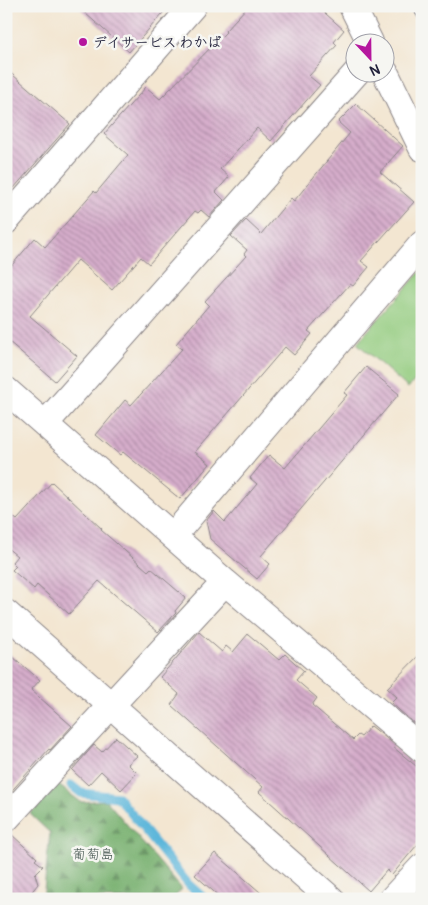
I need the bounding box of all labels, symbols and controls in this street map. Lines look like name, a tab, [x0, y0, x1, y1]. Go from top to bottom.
north arrow	[346, 32, 396, 82]
place label: デイサービス わかば	[93, 34, 221, 51]
marker: デイサービス わかば	[77, 36, 89, 48]
text: N	[367, 60, 382, 79]
park label: 葡萄島	[72, 846, 114, 863]

